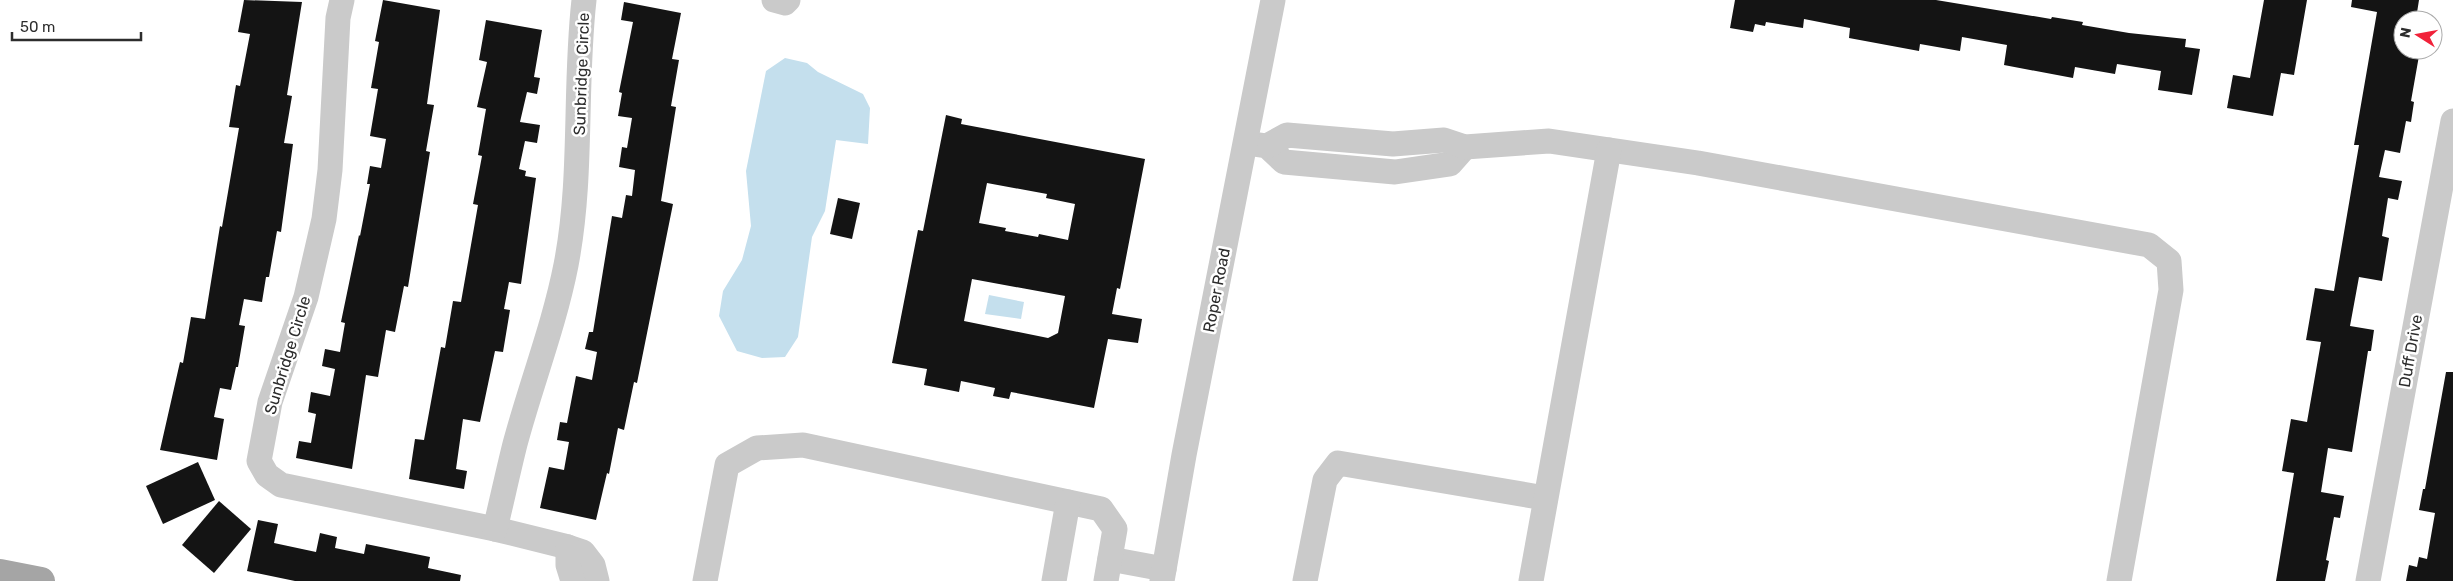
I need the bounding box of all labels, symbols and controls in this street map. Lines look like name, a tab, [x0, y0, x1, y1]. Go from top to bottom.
scale bar	[12, 10, 141, 42]
north arrow	[2393, 10, 2443, 60]
street label: Sunbridge Circle	[570, 12, 593, 136]
text: 50 m	[20, 18, 55, 36]
text: N	[2396, 26, 2415, 39]
street label: Roper Road	[1199, 246, 1234, 334]
street label: Sunbridge Circle	[260, 294, 315, 417]
street label: Duff Drive	[2395, 313, 2426, 389]

